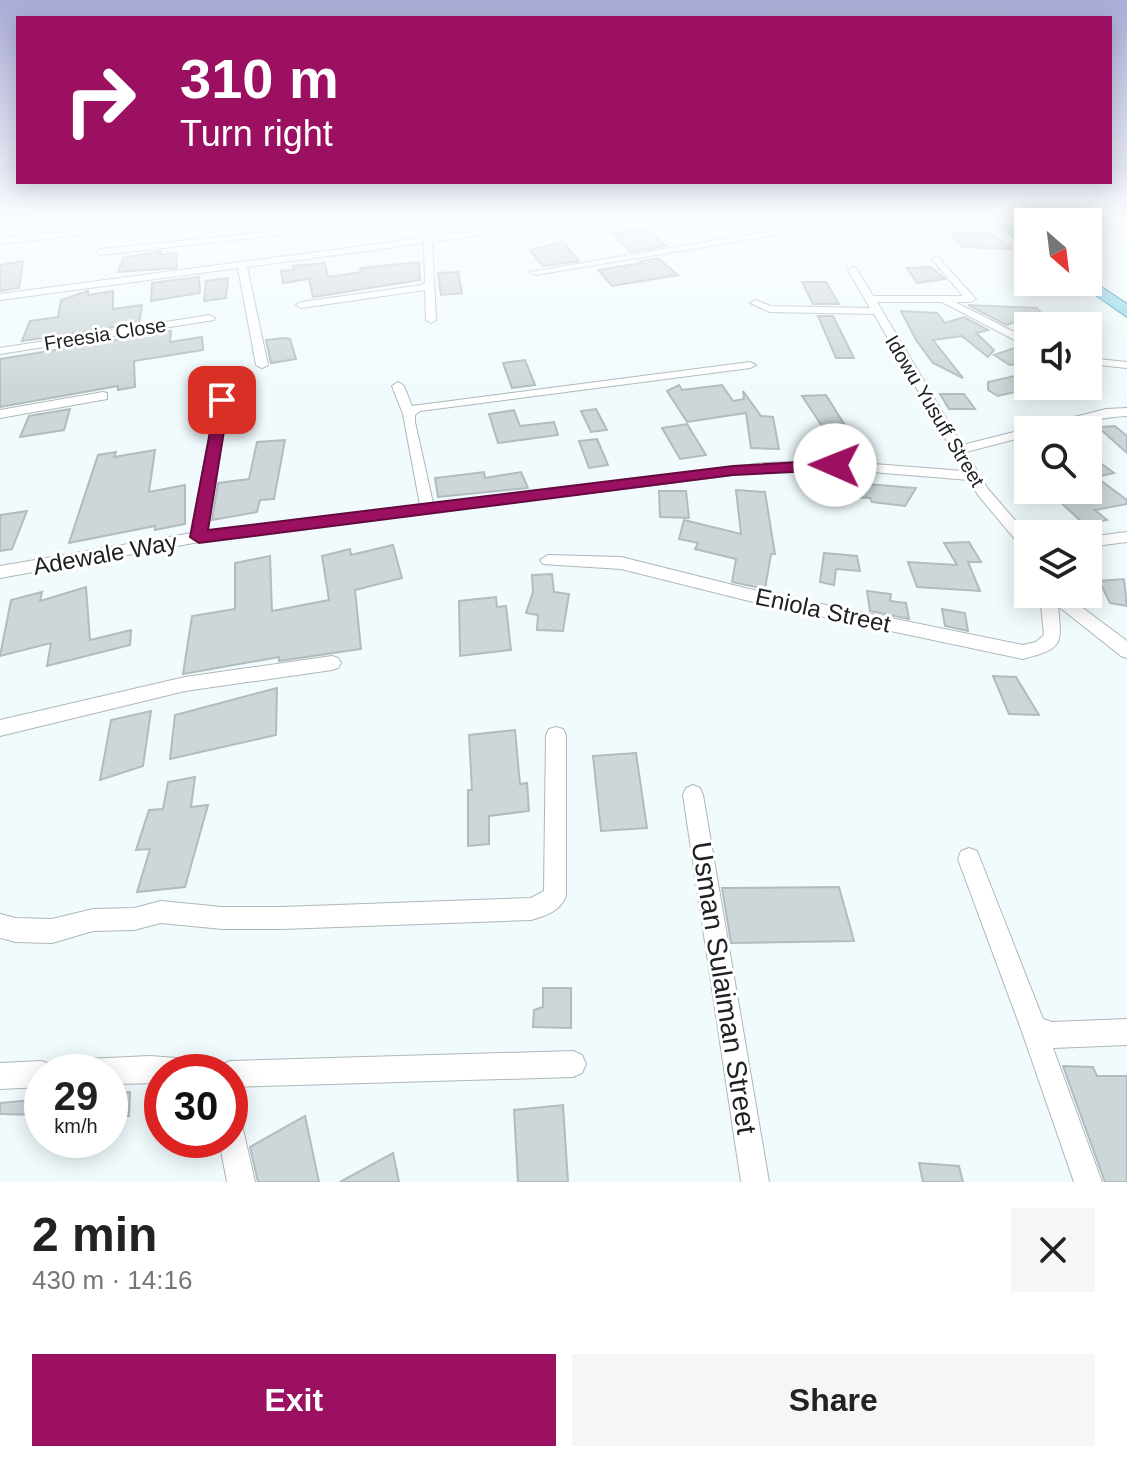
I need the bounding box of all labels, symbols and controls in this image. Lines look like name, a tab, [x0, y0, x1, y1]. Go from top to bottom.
text: 310 m	[180, 47, 339, 110]
icon: right	[48, 48, 152, 152]
text: Turn right	[180, 113, 333, 154]
north arrow	[1014, 208, 1102, 296]
map controls	[1014, 208, 1102, 608]
button: sound	[1014, 312, 1102, 400]
street label: Freesia Close	[42, 313, 168, 355]
street label: Idowu Yusuff Street	[881, 331, 989, 491]
pin	[188, 366, 256, 434]
icon: arrive	[200, 378, 244, 422]
button: search	[1014, 416, 1102, 504]
position arrow	[793, 423, 877, 507]
button: layers	[1014, 520, 1102, 608]
street label: Adewale Way	[31, 528, 179, 580]
street label: Eniola Street	[753, 583, 893, 638]
street label: Usman Sulaiman Street	[686, 840, 762, 1137]
speed limit sign: 30	[144, 1054, 248, 1158]
text: 29	[54, 1074, 98, 1118]
text: km/h	[54, 1115, 98, 1137]
text: 2 min	[32, 1208, 157, 1261]
button: close	[1011, 1208, 1095, 1292]
text: 430 m · 14:16	[32, 1265, 192, 1295]
button: Exit	[32, 1354, 556, 1446]
button: Share	[572, 1354, 1095, 1446]

